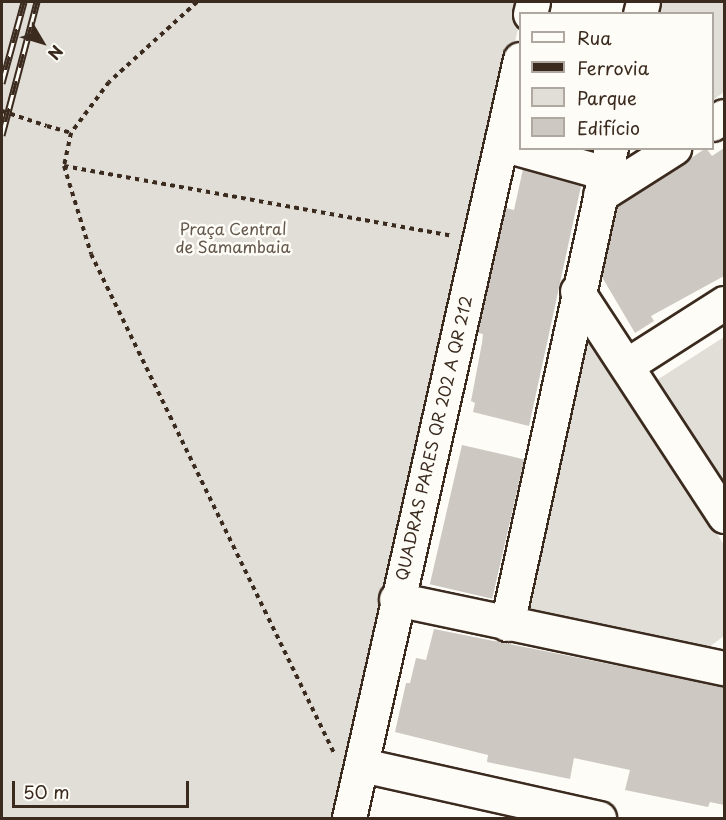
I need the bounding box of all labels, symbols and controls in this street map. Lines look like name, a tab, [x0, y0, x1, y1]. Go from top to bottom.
north arrow	[12, 12, 72, 72]
legend	[519, 12, 714, 150]
text: Rua	[577, 24, 612, 51]
text: N	[43, 41, 70, 65]
text: Ferrovia	[577, 54, 649, 81]
text: Parque	[577, 84, 637, 111]
text: Edifício	[577, 114, 640, 141]
park label: Praça Central de Samambaia	[175, 218, 291, 256]
street label: QUADRAS PARES QR 202 A QR 212	[391, 293, 475, 583]
scale bar	[15, 769, 192, 807]
text: 50 m	[23, 778, 70, 805]

